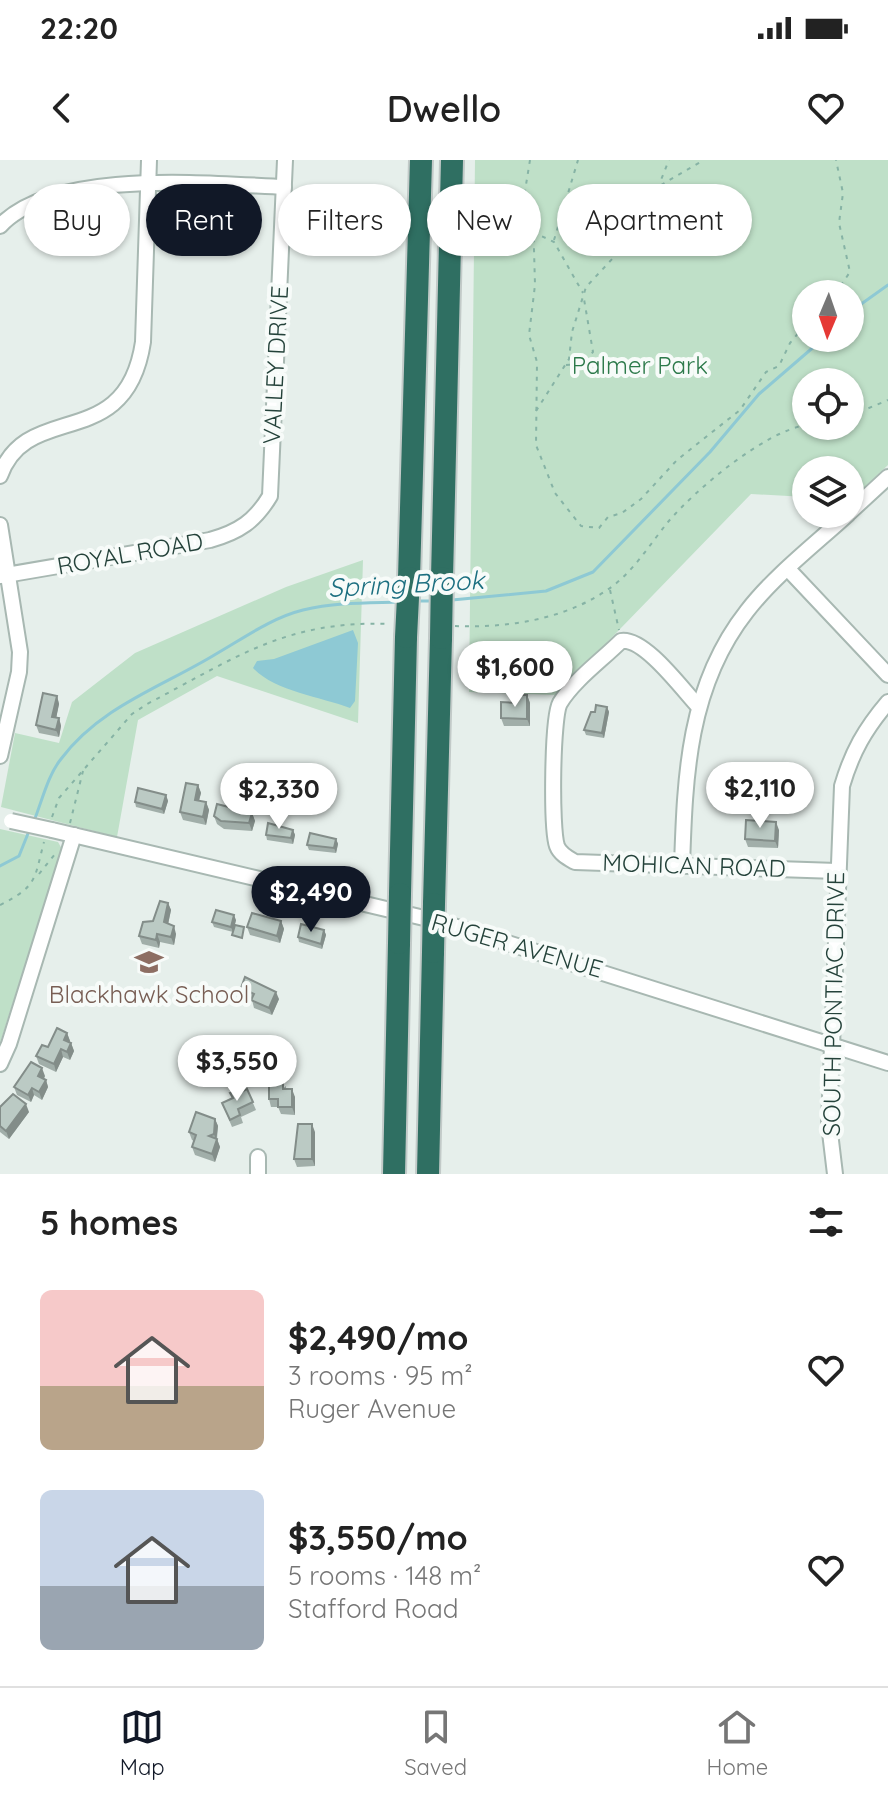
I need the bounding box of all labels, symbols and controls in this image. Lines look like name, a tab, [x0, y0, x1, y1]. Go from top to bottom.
text: 22:20	[40, 9, 118, 47]
icon: back	[40, 86, 84, 130]
text: Dwello	[387, 86, 501, 131]
icon: heart	[804, 86, 848, 130]
chip: Buy	[24, 184, 130, 256]
chip: Rent	[146, 184, 262, 256]
chip: Filters	[278, 184, 411, 256]
chip: New	[427, 184, 541, 256]
chip: Apartment	[557, 184, 752, 256]
north arrow	[792, 280, 864, 352]
map controls	[792, 280, 864, 528]
street label: VALLEY DRIVE	[256, 285, 294, 445]
park label: Palmer Park	[572, 350, 708, 380]
button: locate	[792, 368, 864, 440]
button: layers	[792, 456, 864, 528]
street label: ROYAL ROAD	[54, 525, 205, 581]
water label: Spring Brook	[327, 563, 487, 604]
pin: $1,600	[450, 641, 580, 709]
text: $1,600	[475, 650, 555, 683]
pin: $2,110	[695, 762, 825, 830]
pin: $2,330	[214, 763, 344, 831]
text: $2,110	[724, 771, 796, 804]
text: $2,330	[238, 772, 320, 805]
street label: MOHICAN ROAD	[602, 847, 786, 883]
pin: $2,490	[246, 866, 376, 934]
street label: SOUTH PONTIAC DRIVE	[816, 871, 850, 1136]
text: $2,490	[270, 875, 352, 908]
street label: RUGER AVENUE	[428, 906, 607, 984]
school or university icon: Blackhawk School	[134, 947, 164, 977]
place label: Blackhawk School	[49, 979, 249, 1009]
pin: $3,550	[172, 1035, 302, 1103]
text: $3,550	[196, 1044, 278, 1077]
icon: filters	[804, 1200, 848, 1244]
text: 5 homes	[40, 1201, 178, 1244]
text: $2,490/mo	[288, 1316, 468, 1359]
icon: home	[104, 1322, 200, 1418]
icon: heart	[804, 1348, 848, 1392]
text: 3 rooms · 95 m²	[288, 1359, 472, 1392]
text: Ruger Avenue	[288, 1392, 456, 1425]
text: $3,550/mo	[288, 1516, 468, 1559]
icon: home	[104, 1522, 200, 1618]
icon: heart	[804, 1548, 848, 1592]
text: 5 rooms · 148 m²	[288, 1559, 481, 1592]
text: Stafford Road	[288, 1592, 458, 1625]
tab: Map	[120, 1705, 165, 1781]
tab: Saved	[404, 1705, 467, 1781]
tab: Home	[707, 1705, 768, 1781]

